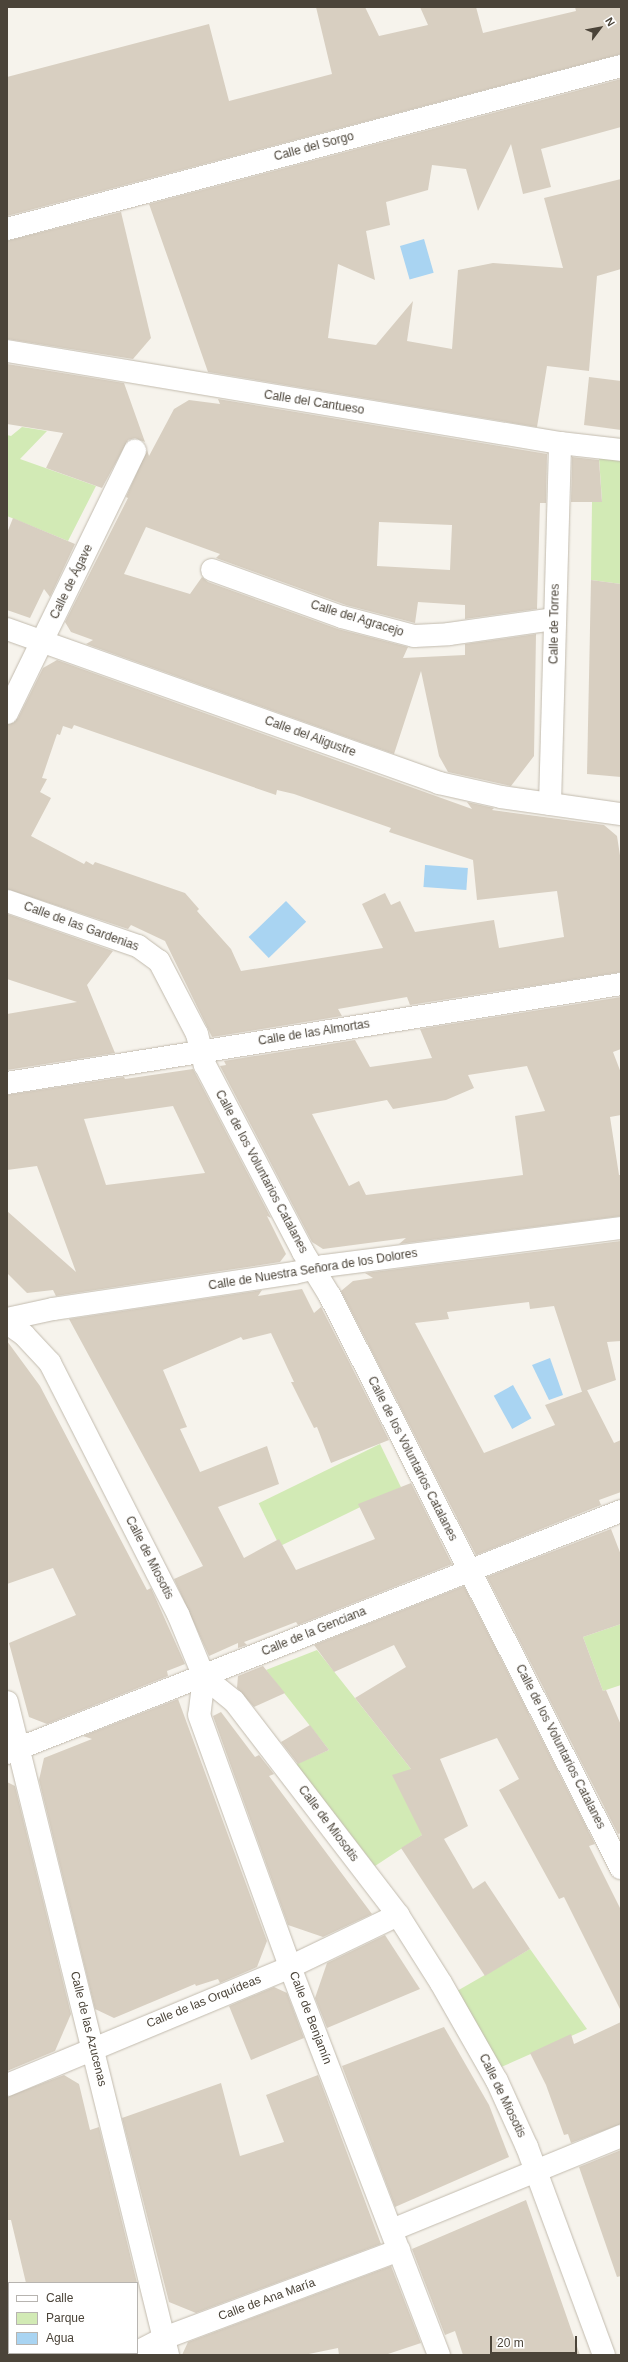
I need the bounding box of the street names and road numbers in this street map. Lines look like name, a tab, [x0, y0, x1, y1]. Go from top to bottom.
street label: Calle del Sorgo	[273, 129, 355, 165]
street label: Calle del Cantueso	[263, 388, 365, 418]
street label: Calle de Ágave	[48, 542, 96, 622]
street label: Calle de Torres	[547, 584, 563, 664]
street label: Calle del Agracejo	[308, 598, 406, 640]
street label: Calle del Aligustre	[262, 714, 358, 760]
street label: Calle de las Gardenias	[21, 899, 141, 955]
street label: Calle de las Almortas	[257, 1017, 371, 1049]
street label: Calle de los Voluntarios Catalanes	[212, 1088, 310, 1256]
street label: Calle de Nuestra Señora de los Dolores	[207, 1246, 419, 1294]
street label: Calle de los Voluntarios Catalanes	[364, 1374, 460, 1544]
street label: Calle de Miosotis	[122, 1514, 176, 1602]
street label: Calle de la Genciana	[260, 1604, 368, 1660]
street label: Calle de los Voluntarios Catalanes	[512, 1662, 608, 1832]
street label: Calle de Miosotis	[295, 1783, 361, 1865]
street label: Calle de las Azucenas	[67, 1970, 109, 2088]
street label: Calle de Benjamín	[286, 1970, 334, 2066]
street label: Calle de las Orquídeas	[145, 1972, 263, 2032]
street label: Calle de Miosotis	[476, 2052, 528, 2140]
street label: Calle de Ana María	[216, 2276, 318, 2324]

